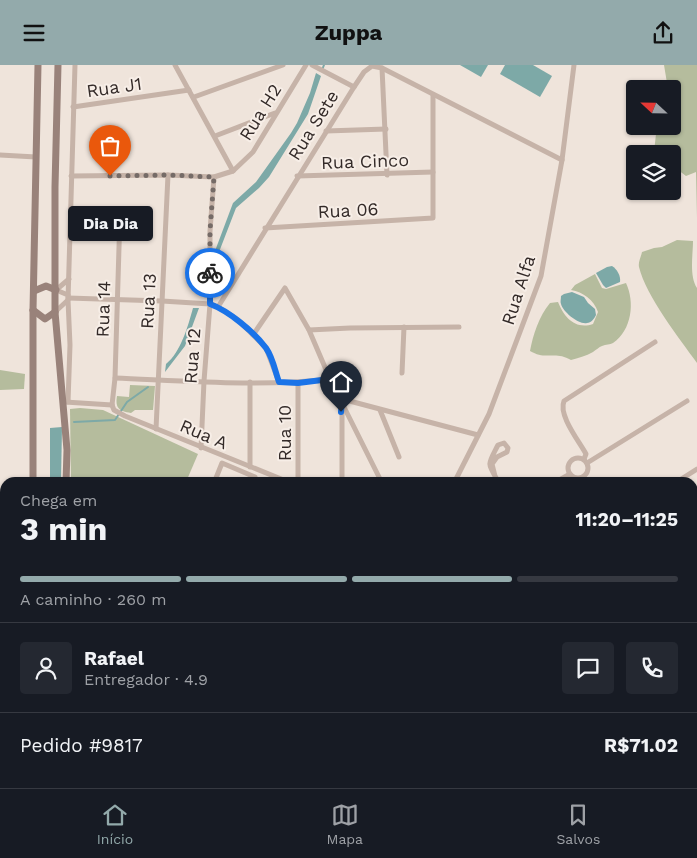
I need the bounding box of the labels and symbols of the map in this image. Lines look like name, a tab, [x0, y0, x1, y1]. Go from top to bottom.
street label: Rua J1	[85, 73, 143, 101]
street label: Rua H2	[235, 80, 285, 144]
north arrow	[626, 80, 681, 135]
street label: Rua Sete	[283, 86, 343, 164]
pin	[89, 125, 131, 176]
street label: Rua Cinco	[321, 149, 409, 173]
street label: Rua 06	[317, 198, 379, 222]
callout: Dia Dia	[68, 206, 152, 241]
courier	[185, 248, 235, 298]
street label: Rua Alfa	[497, 252, 539, 328]
street label: Rua 13	[136, 273, 160, 329]
street label: Rua 14	[92, 280, 114, 338]
street label: Rua 12	[180, 327, 204, 385]
pin	[320, 361, 362, 412]
street label: Rua 10	[274, 405, 295, 461]
street label: Rua A	[177, 415, 231, 453]

